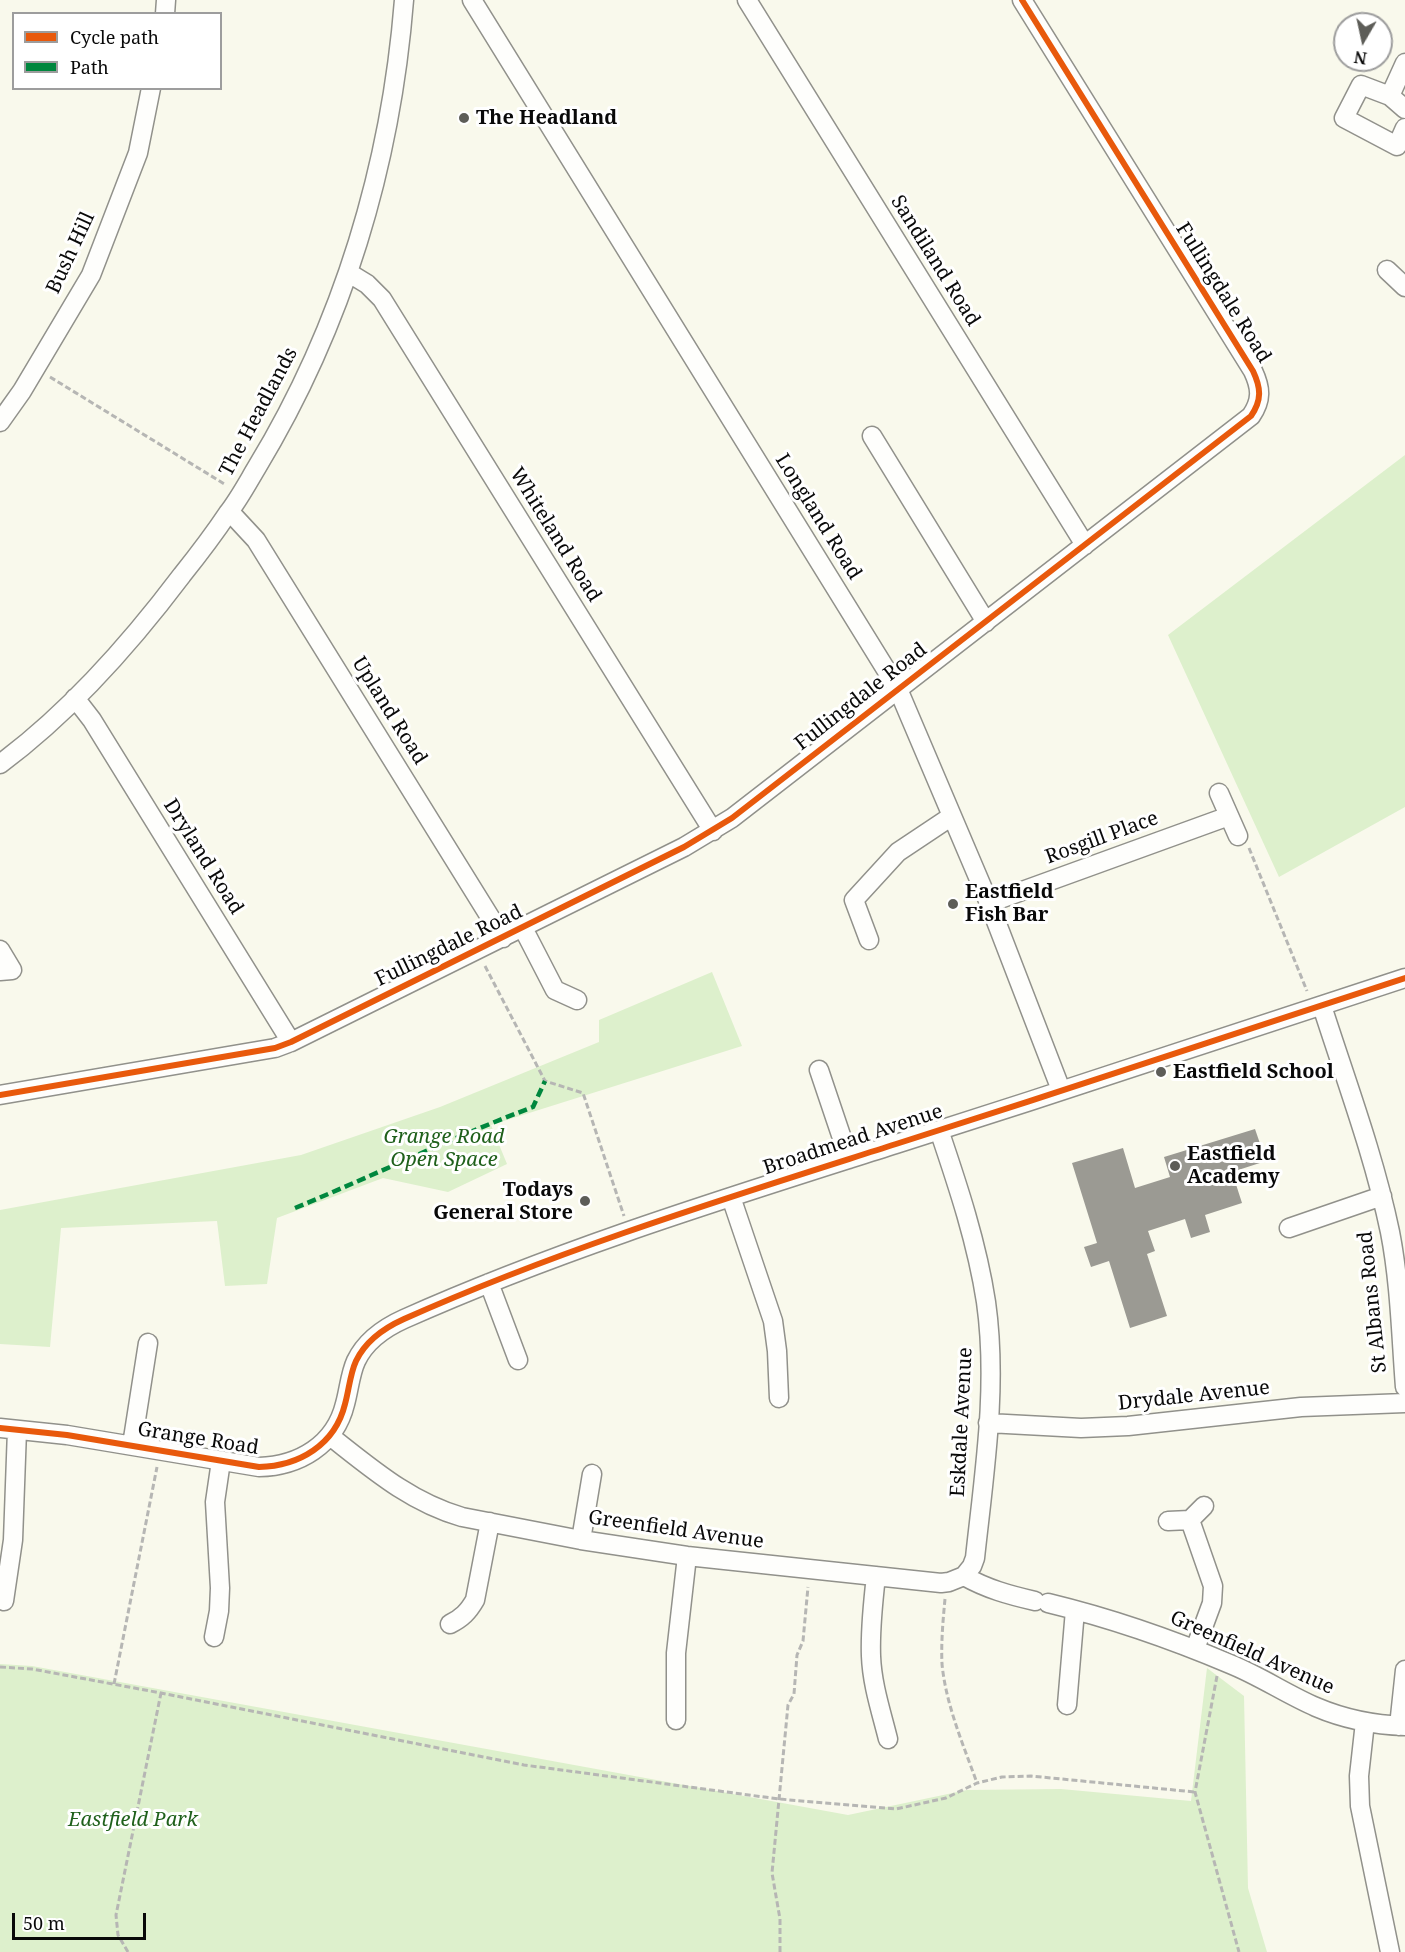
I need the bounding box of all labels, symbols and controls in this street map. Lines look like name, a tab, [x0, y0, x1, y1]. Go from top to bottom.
legend	[12, 12, 222, 90]
north arrow	[1333, 12, 1393, 72]
text: Cycle path	[70, 25, 159, 49]
text: N	[1353, 46, 1368, 70]
text: Path	[70, 55, 109, 79]
place label: The Headland	[476, 106, 617, 130]
marker: The Headland	[457, 111, 471, 125]
street label: Sandiland Road	[885, 191, 985, 331]
street label: Bush Hill	[42, 208, 100, 298]
street label: Fullingdale Road	[1170, 218, 1276, 368]
street label: The Headlands	[215, 343, 303, 481]
street label: Longland Road	[770, 450, 866, 584]
street label: Whiteland Road	[504, 463, 606, 607]
street label: Fullingdale Road	[790, 638, 932, 756]
street label: Upland Road	[346, 653, 432, 769]
street label: Dryland Road	[158, 795, 248, 919]
street label: Rosgill Place	[1042, 806, 1162, 870]
place label: Eastfield Fish Bar	[965, 880, 1054, 927]
marker: Eastfield Fish Bar	[946, 897, 960, 911]
street label: Fullingdale Road	[371, 900, 527, 992]
place label: Eastfield School	[1173, 1060, 1334, 1084]
marker: Eastfield School	[1154, 1065, 1168, 1079]
street label: Broadmead Avenue	[760, 1100, 946, 1180]
park label: Grange Road Open Space	[384, 1125, 504, 1172]
place label: Eastfield Academy	[1187, 1142, 1280, 1189]
marker: Eastfield Academy	[1168, 1159, 1182, 1173]
place label: Todays General Store	[433, 1178, 573, 1225]
marker: Todays General Store	[578, 1194, 592, 1208]
street label: St Albans Road	[1354, 1230, 1392, 1374]
street label: Eskdale Avenue	[946, 1347, 978, 1497]
street label: Drydale Avenue	[1117, 1376, 1271, 1416]
street label: Grange Road	[136, 1418, 260, 1460]
street label: Greenfield Avenue	[587, 1506, 765, 1554]
street label: Greenfield Avenue	[1166, 1606, 1338, 1700]
park label: Eastfield Park	[68, 1808, 198, 1832]
scale bar	[15, 1901, 148, 1939]
text: 50 m	[23, 1911, 65, 1935]

